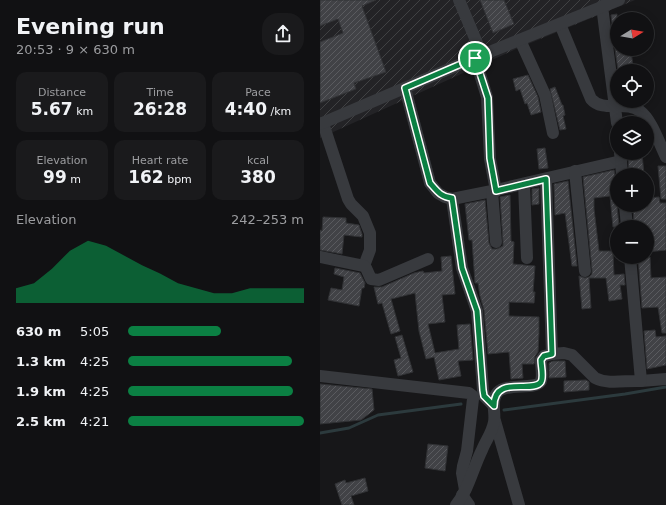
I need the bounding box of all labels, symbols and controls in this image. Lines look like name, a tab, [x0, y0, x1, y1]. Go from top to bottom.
north arrow	[610, 12, 654, 56]
map controls	[610, 12, 654, 264]
button: share	[262, 13, 304, 55]
text: Evening run	[16, 14, 165, 39]
pin	[458, 41, 492, 75]
text: 20:53 · 9 × 630 m	[16, 42, 135, 57]
icon: arrive	[464, 47, 486, 69]
button: locate	[610, 64, 654, 108]
text: Distance	[38, 86, 86, 99]
text: Time	[147, 86, 173, 99]
text: Pace	[245, 86, 271, 99]
text: 5.67	[31, 99, 73, 119]
text: 26:28	[133, 99, 187, 119]
text: 4:40	[225, 99, 267, 119]
text: km	[73, 105, 93, 118]
text: /km	[267, 105, 291, 118]
button: layers	[610, 116, 654, 160]
text: Elevation	[36, 154, 88, 167]
text: Heart rate	[132, 154, 188, 167]
text: kcal	[247, 154, 269, 167]
text: 99	[43, 167, 67, 187]
text: 162	[128, 167, 164, 187]
text: 380	[240, 167, 276, 187]
button: +	[610, 168, 654, 212]
text: m	[67, 173, 81, 186]
text: bpm	[164, 173, 192, 186]
text: Elevation	[16, 212, 76, 227]
text: 242–253 m	[231, 212, 304, 227]
button: −	[610, 220, 654, 264]
text: 630 m	[16, 324, 61, 339]
text: 5:05	[80, 324, 109, 339]
text: 1.3 km	[16, 354, 66, 369]
text: 4:25	[80, 354, 109, 369]
text: 1.9 km	[16, 384, 66, 399]
text: 4:25	[80, 384, 109, 399]
text: 2.5 km	[16, 414, 66, 429]
text: 4:21	[80, 414, 109, 429]

